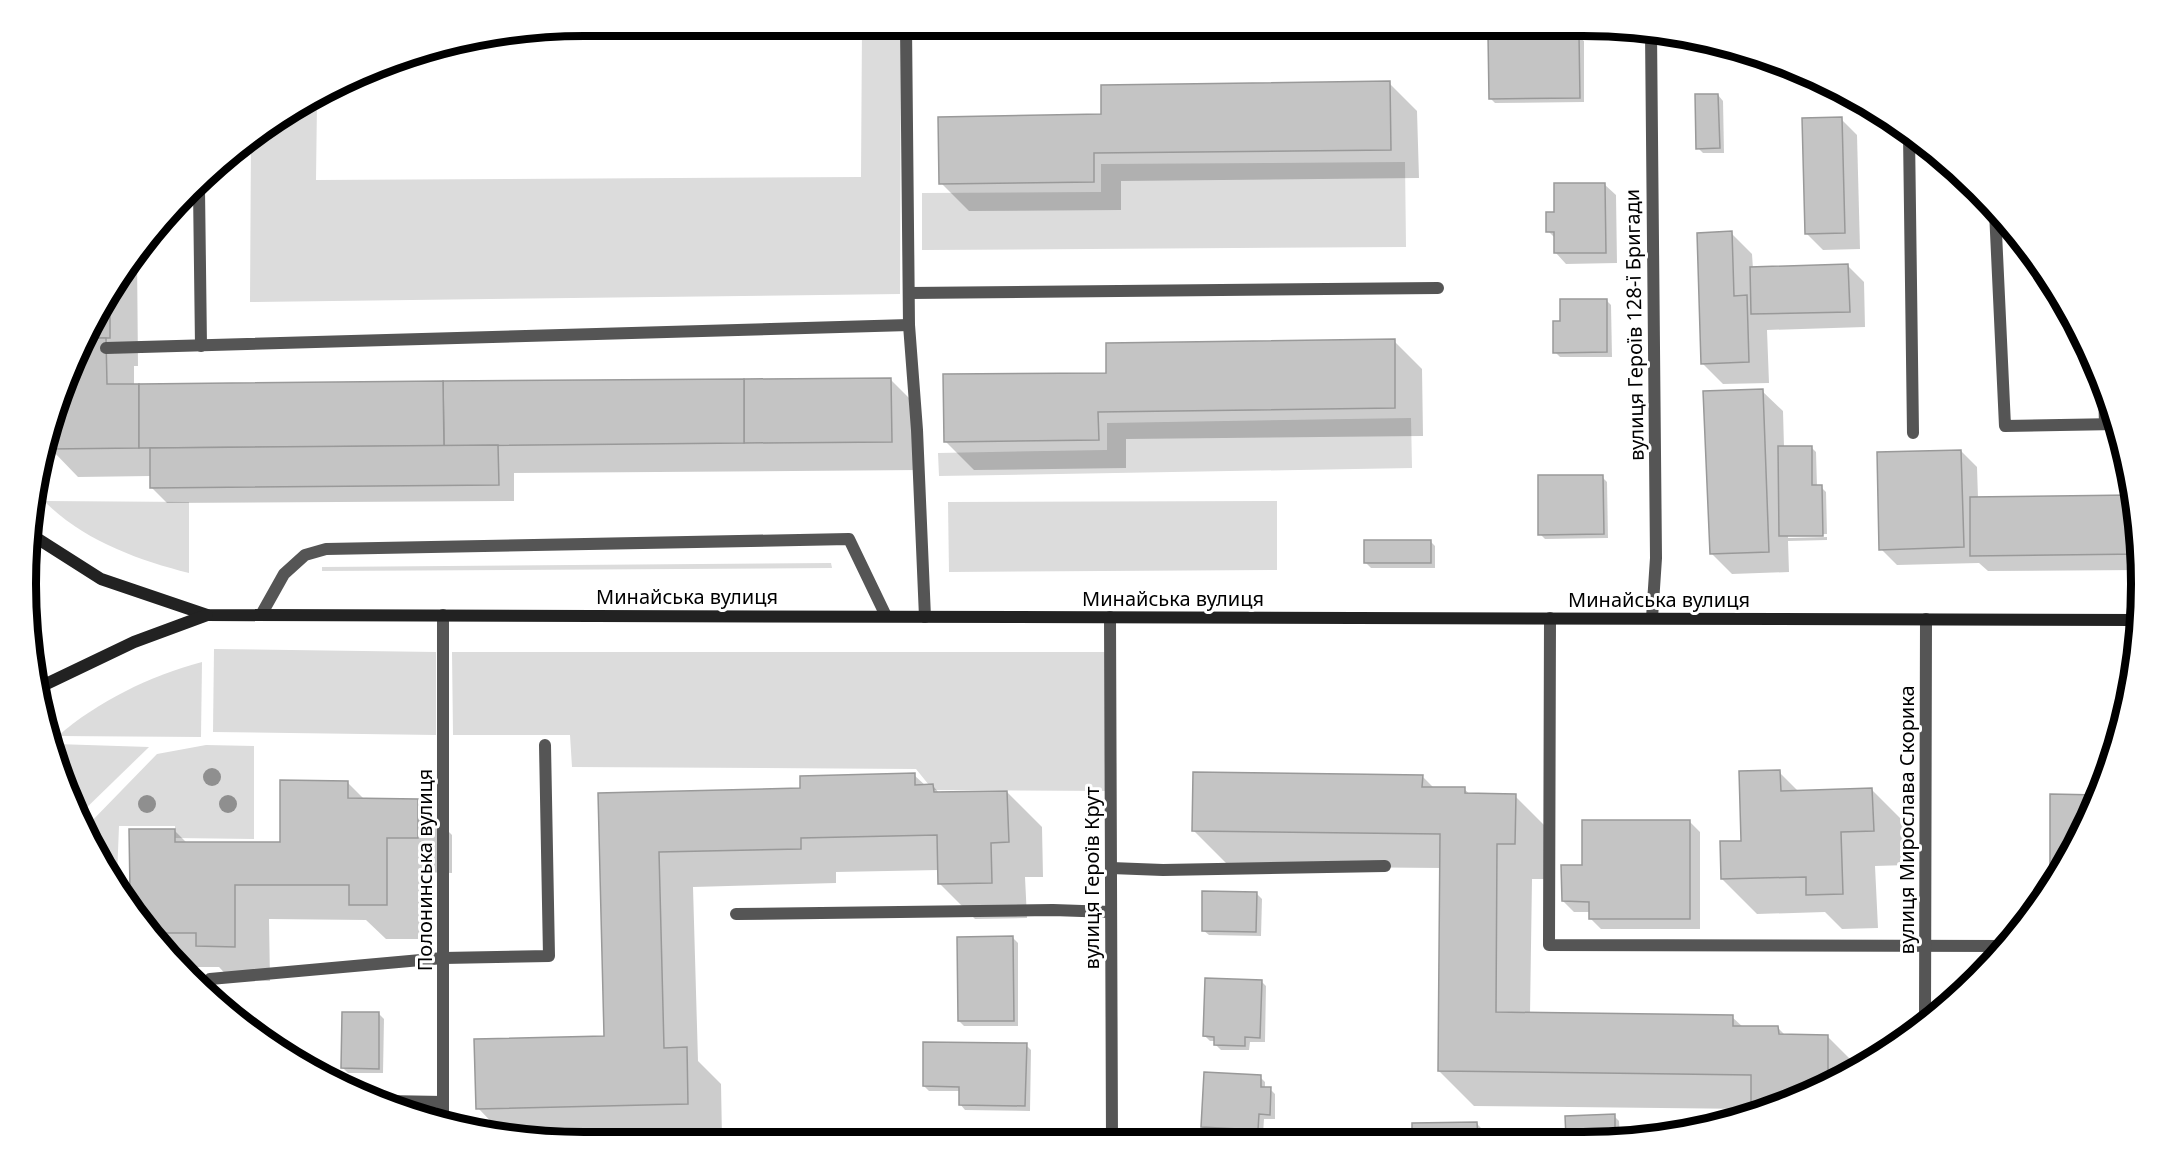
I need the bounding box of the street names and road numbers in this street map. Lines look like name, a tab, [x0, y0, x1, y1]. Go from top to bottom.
street label: вулиця Героїв 128-ї Бригади	[1618, 189, 1650, 461]
street label: Минайська вулиця	[596, 583, 778, 610]
street label: Минайська вулиця	[1082, 585, 1264, 612]
street label: Минайська вулиця	[1568, 586, 1750, 613]
street label: вулиця Мирослава Скорика	[1893, 685, 1920, 955]
street label: Полонинська вулиця	[411, 769, 438, 971]
street label: вулиця Героїв Крут	[1078, 786, 1105, 970]

